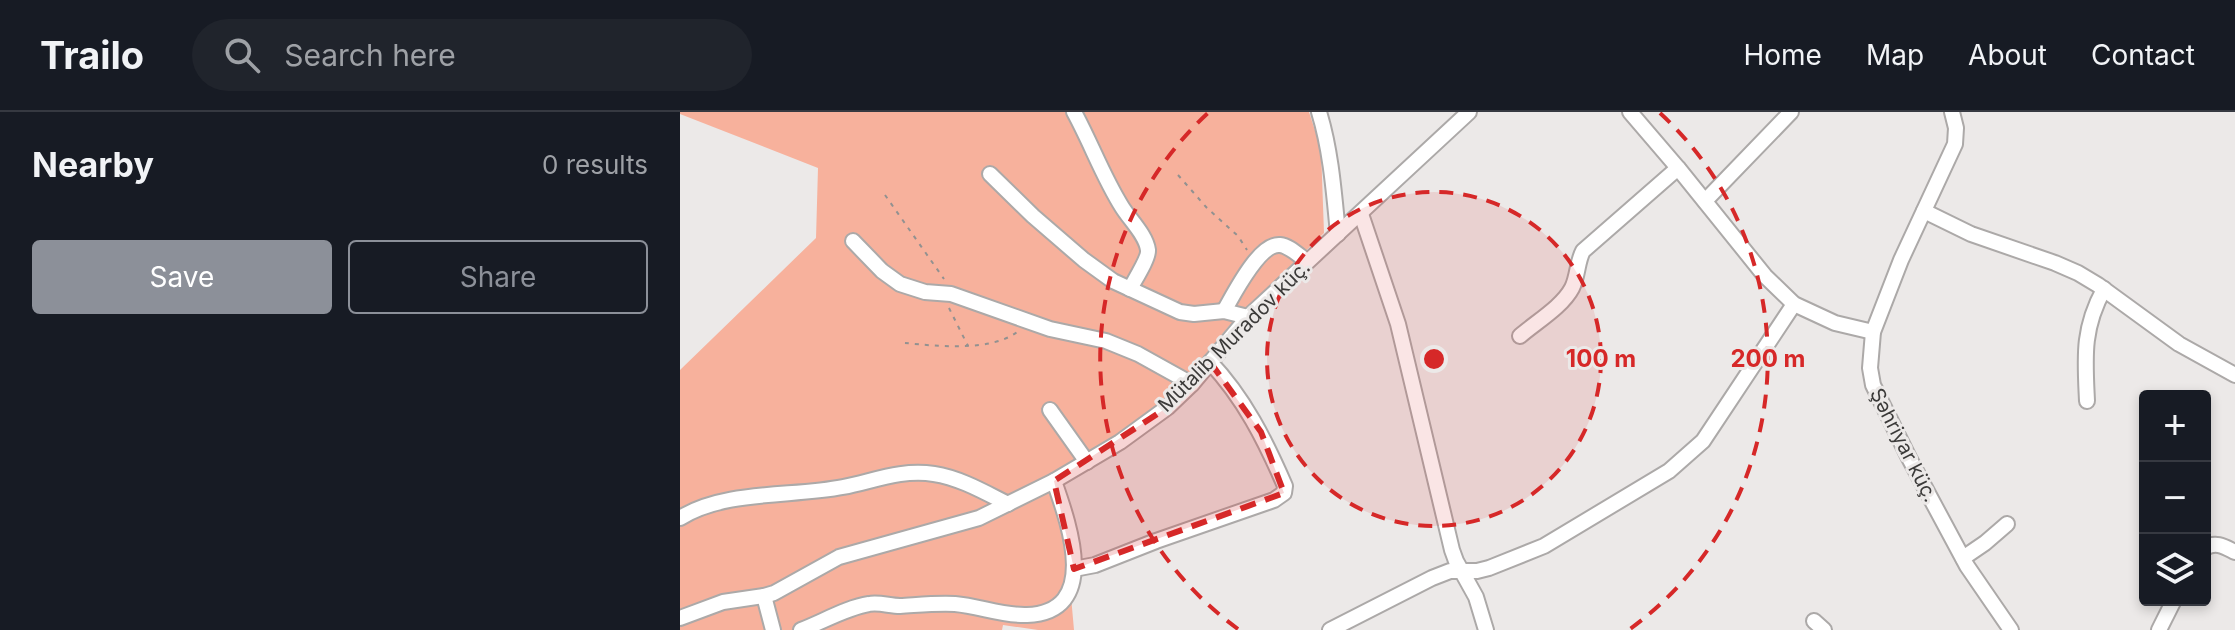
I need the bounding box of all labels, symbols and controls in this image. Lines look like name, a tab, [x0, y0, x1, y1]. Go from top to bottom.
search box	[192, 19, 752, 91]
text: Trailo	[40, 32, 144, 78]
icon: search	[220, 33, 264, 77]
text: Search here	[284, 37, 456, 73]
text: Home	[1743, 38, 1822, 72]
text: Map	[1866, 38, 1924, 72]
text: About	[1968, 38, 2047, 72]
text: Contact	[2091, 38, 2195, 72]
text: Nearby	[32, 144, 154, 185]
text: 0 results	[542, 149, 648, 180]
button: Save	[32, 240, 332, 314]
button: Share	[348, 240, 648, 314]
street label: Mütalib Muradov küç.	[1153, 255, 1315, 417]
text: 100 m	[1566, 344, 1636, 373]
text: 200 m	[1730, 344, 1806, 373]
centre of rings	[1420, 345, 1448, 373]
street label: Şəhriyar küç.	[1865, 384, 1943, 506]
map controls	[2139, 390, 2211, 606]
button: +	[2139, 390, 2211, 462]
button: −	[2139, 462, 2211, 534]
button: layers	[2139, 534, 2211, 606]

